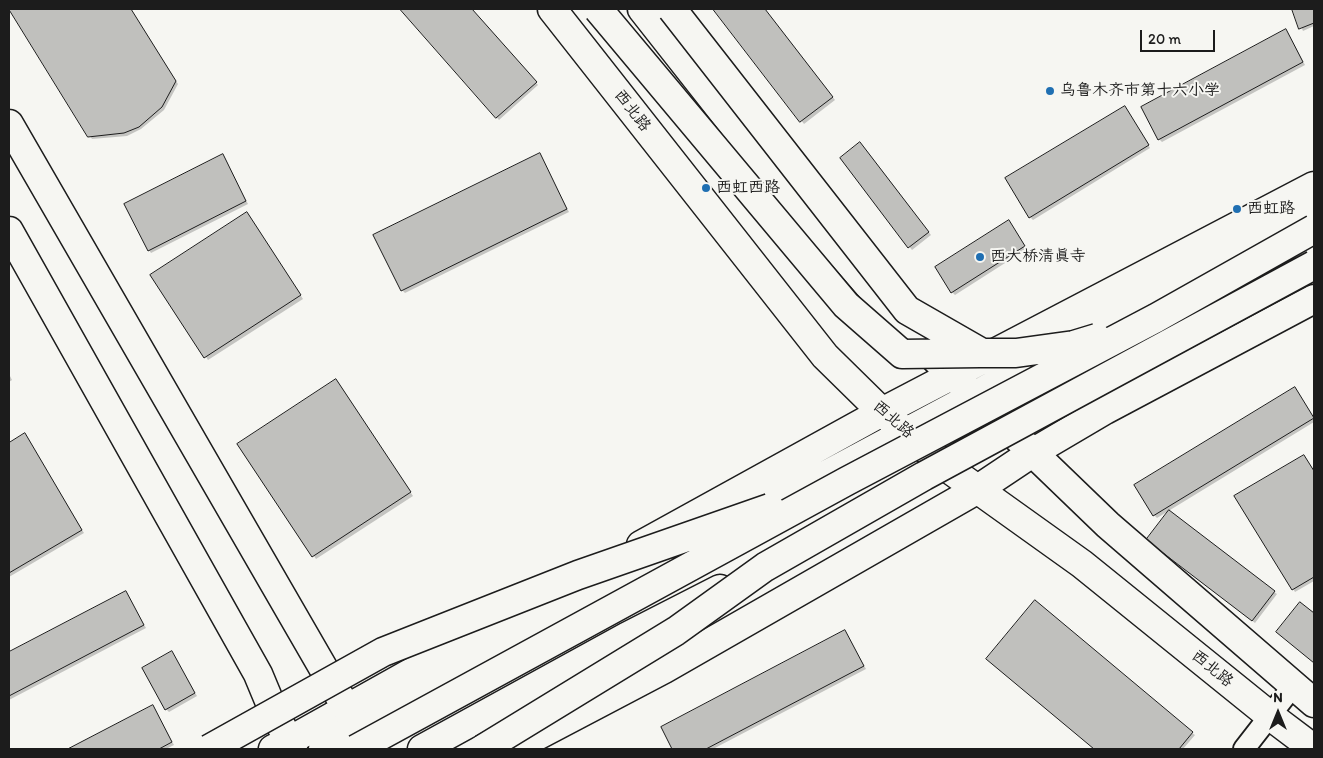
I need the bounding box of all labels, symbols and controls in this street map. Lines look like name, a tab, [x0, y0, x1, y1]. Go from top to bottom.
scale bar	[1143, 20, 1218, 52]
text: 20 m	[1148, 30, 1181, 48]
place label: 乌鲁木齐市第十六小学	[1060, 81, 1220, 101]
marker: 乌鲁木齐市第十六小学	[1044, 85, 1056, 97]
street label: 西北路	[610, 86, 654, 136]
place label: 西虹西路	[716, 178, 780, 198]
marker: 西虹西路	[700, 182, 712, 194]
place label: 西虹路	[1247, 199, 1295, 219]
marker: 西虹路	[1231, 203, 1243, 215]
place label: 西大桥清真寺	[990, 247, 1086, 267]
marker: 西大桥清真寺	[974, 251, 986, 263]
street label: 西北路	[869, 397, 917, 443]
street label: 西北路	[1187, 646, 1237, 692]
north arrow	[1253, 688, 1303, 738]
text: N	[1273, 689, 1283, 706]

